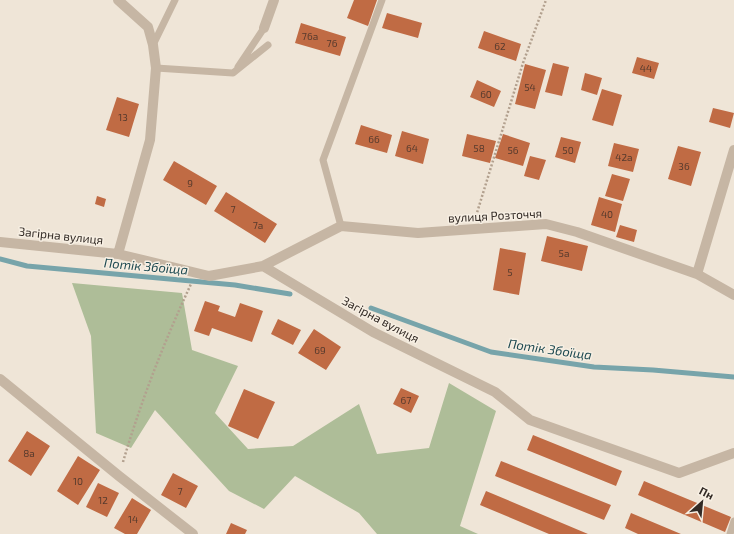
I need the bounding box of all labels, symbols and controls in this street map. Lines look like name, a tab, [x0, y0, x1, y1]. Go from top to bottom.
house number: 76а	[302, 30, 318, 42]
house number: 76	[327, 37, 338, 49]
house number: 62	[494, 40, 506, 52]
house number: 44	[640, 62, 652, 74]
house number: 54	[524, 81, 536, 93]
house number: 60	[480, 88, 492, 100]
house number: 13	[118, 111, 128, 123]
house number: 66	[368, 133, 380, 145]
house number: 64	[406, 142, 418, 154]
house number: 58	[473, 142, 485, 154]
house number: 56	[507, 144, 519, 156]
house number: 50	[562, 144, 574, 156]
house number: 42а	[615, 151, 633, 163]
house number: 36	[678, 160, 690, 172]
house number: 9	[187, 177, 193, 189]
house number: 7	[230, 203, 236, 215]
street label: вулиця Розточчя	[448, 206, 543, 225]
house number: 40	[601, 208, 613, 220]
house number: 7а	[253, 219, 263, 231]
street label: Загірна вулиця	[18, 224, 104, 247]
house number: 5а	[559, 247, 569, 259]
water label: Потік Збоїща	[103, 254, 189, 278]
house number: 5	[507, 266, 513, 278]
street label: Загірна вулиця	[340, 293, 422, 346]
water label: Потік Збоїща	[507, 335, 593, 363]
house number: 69	[314, 344, 326, 356]
house number: 67	[401, 394, 411, 406]
house number: 8а	[23, 447, 35, 459]
house number: 10	[73, 475, 83, 487]
north arrow	[682, 482, 722, 522]
text: Пн	[697, 484, 716, 502]
house number: 7	[177, 485, 183, 497]
house number: 12	[98, 494, 108, 506]
house number: 14	[128, 513, 138, 525]

